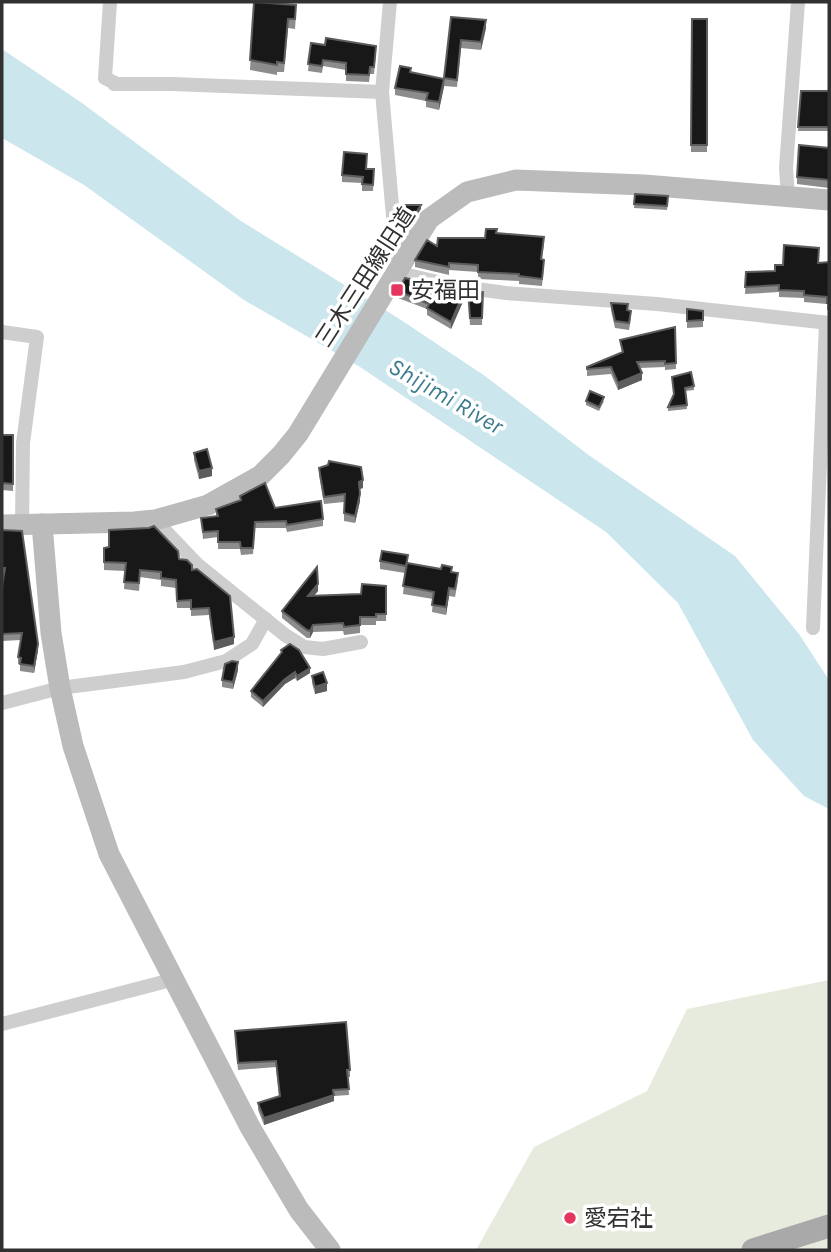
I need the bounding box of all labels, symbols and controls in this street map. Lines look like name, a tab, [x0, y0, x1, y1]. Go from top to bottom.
street label: 三木三田線旧道	[310, 202, 421, 352]
place label: 安福田	[411, 277, 480, 304]
marker: 安福田	[389, 282, 405, 298]
water label: Shijimi River	[384, 352, 509, 440]
place label: 愛宕社	[584, 1205, 653, 1232]
marker: 愛宕社	[562, 1210, 578, 1226]

